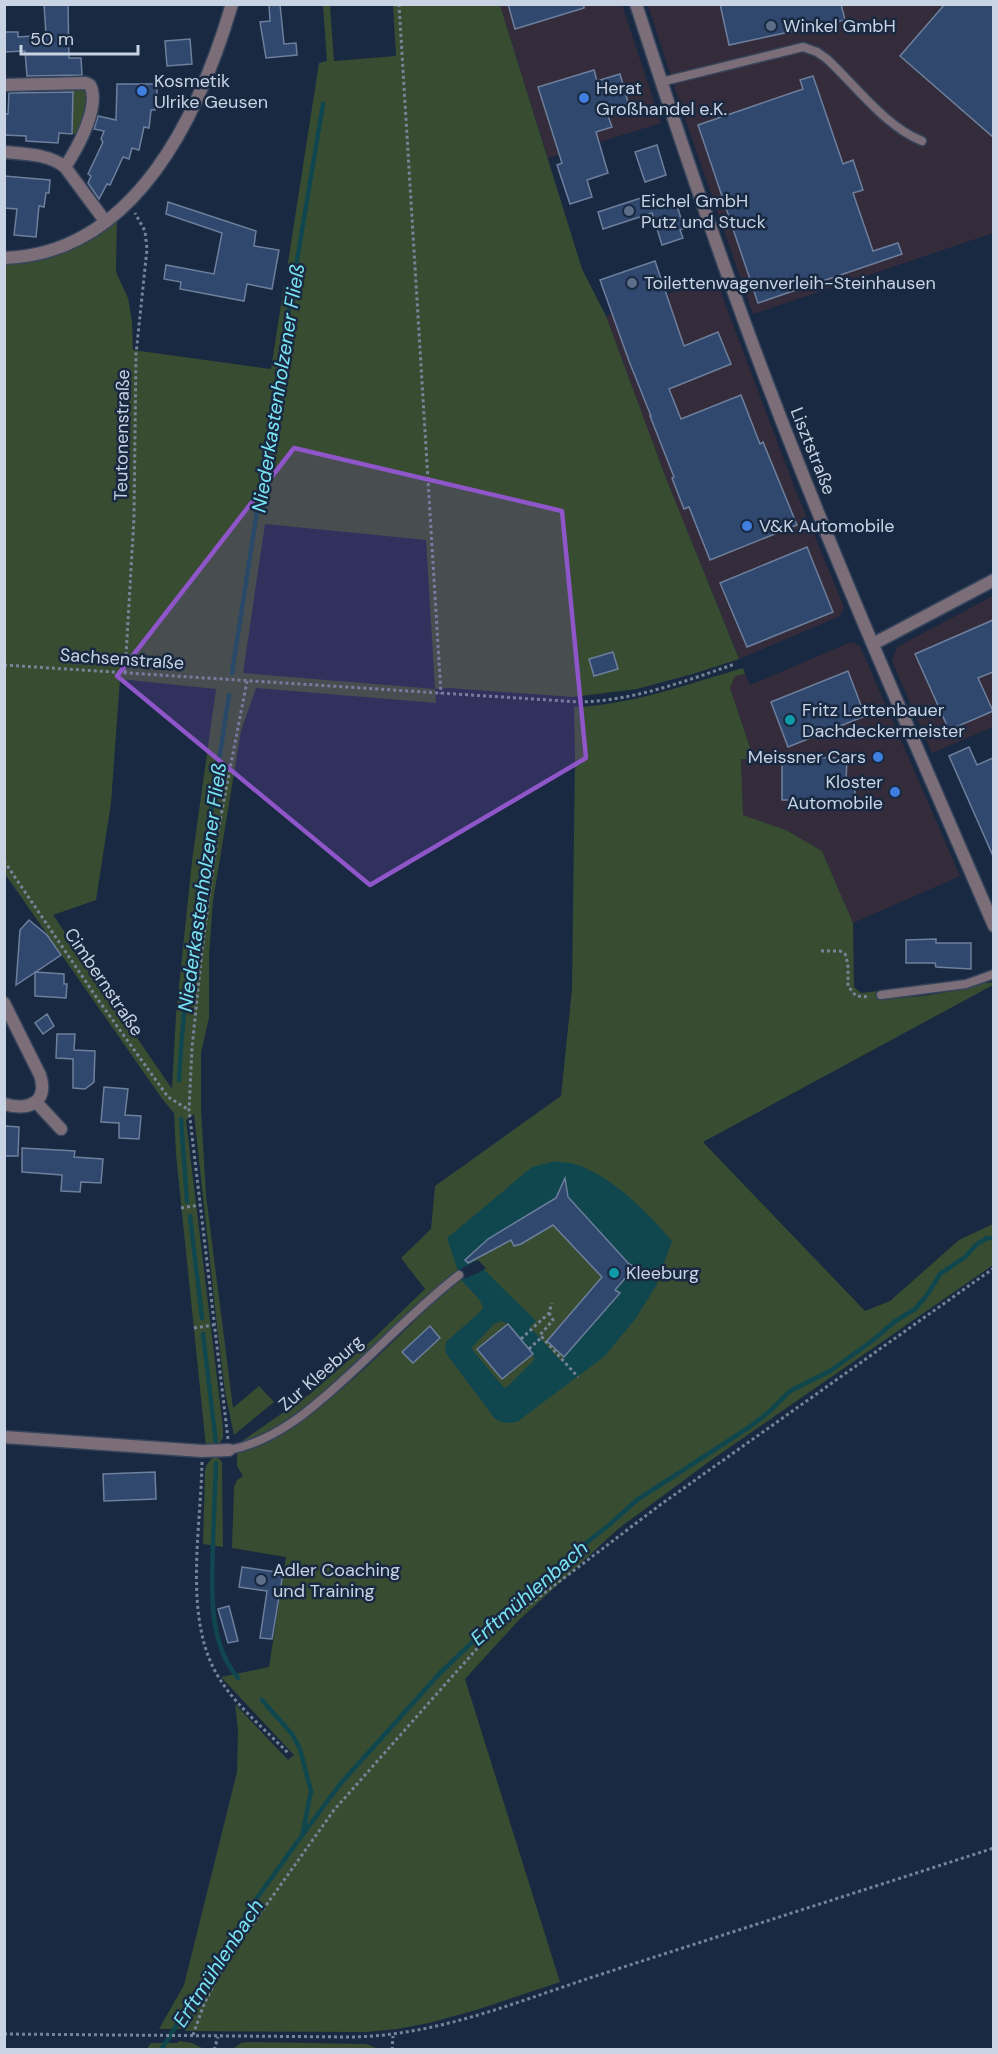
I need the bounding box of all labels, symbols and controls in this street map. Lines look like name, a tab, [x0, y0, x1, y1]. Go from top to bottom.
place label: Winkel GmbH	[783, 14, 896, 38]
scale bar	[21, 18, 138, 56]
marker: Winkel GmbH	[764, 19, 778, 33]
text: 50 m	[30, 27, 74, 51]
place label: Kosmetik Ulrike Geusen	[154, 69, 268, 114]
place label: Herat Großhandel e.K.	[596, 76, 727, 121]
marker: Kosmetik Ulrike Geusen	[135, 84, 149, 98]
marker: Herat Großhandel e.K.	[577, 91, 591, 105]
place label: Eichel GmbH Putz und Stuck	[641, 189, 766, 234]
marker: Eichel GmbH Putz und Stuck	[622, 204, 636, 218]
water label: Niederkastenholzener Fließ	[246, 262, 310, 514]
place label: Toilettenwagenverleih-Steinhausen	[644, 271, 936, 295]
marker: Toilettenwagenverleih-Steinhausen	[625, 276, 639, 290]
street label: Teutonenstraße	[109, 369, 135, 501]
street label: Lisztstraße	[785, 404, 841, 498]
place label: V&K Automobile	[759, 514, 895, 538]
marker: V&K Automobile	[740, 519, 754, 533]
street label: Sachsenstraße	[59, 643, 185, 675]
place label: Fritz Lettenbauer Dachdeckermeister	[802, 698, 965, 743]
marker: Fritz Lettenbauer Dachdeckermeister	[783, 713, 797, 727]
place label: Meissner Cars	[748, 745, 866, 769]
marker: Meissner Cars	[871, 750, 885, 764]
water label: Niederkastenholzener Fließ	[172, 761, 232, 1013]
place label: Kloster Automobile	[787, 770, 883, 815]
marker: Kloster Automobile	[888, 785, 902, 799]
street label: Cimbernstraße	[59, 923, 149, 1041]
place label: Kleeburg	[626, 1261, 699, 1285]
marker: Kleeburg	[607, 1266, 621, 1280]
street label: Zur Kleeburg	[274, 1330, 368, 1416]
water label: Erftmühlenbach	[465, 1535, 593, 1651]
place label: Adler Coaching und Training	[273, 1558, 400, 1603]
marker: Adler Coaching und Training	[254, 1573, 268, 1587]
water label: Erftmühlenbach	[167, 1894, 269, 2032]

